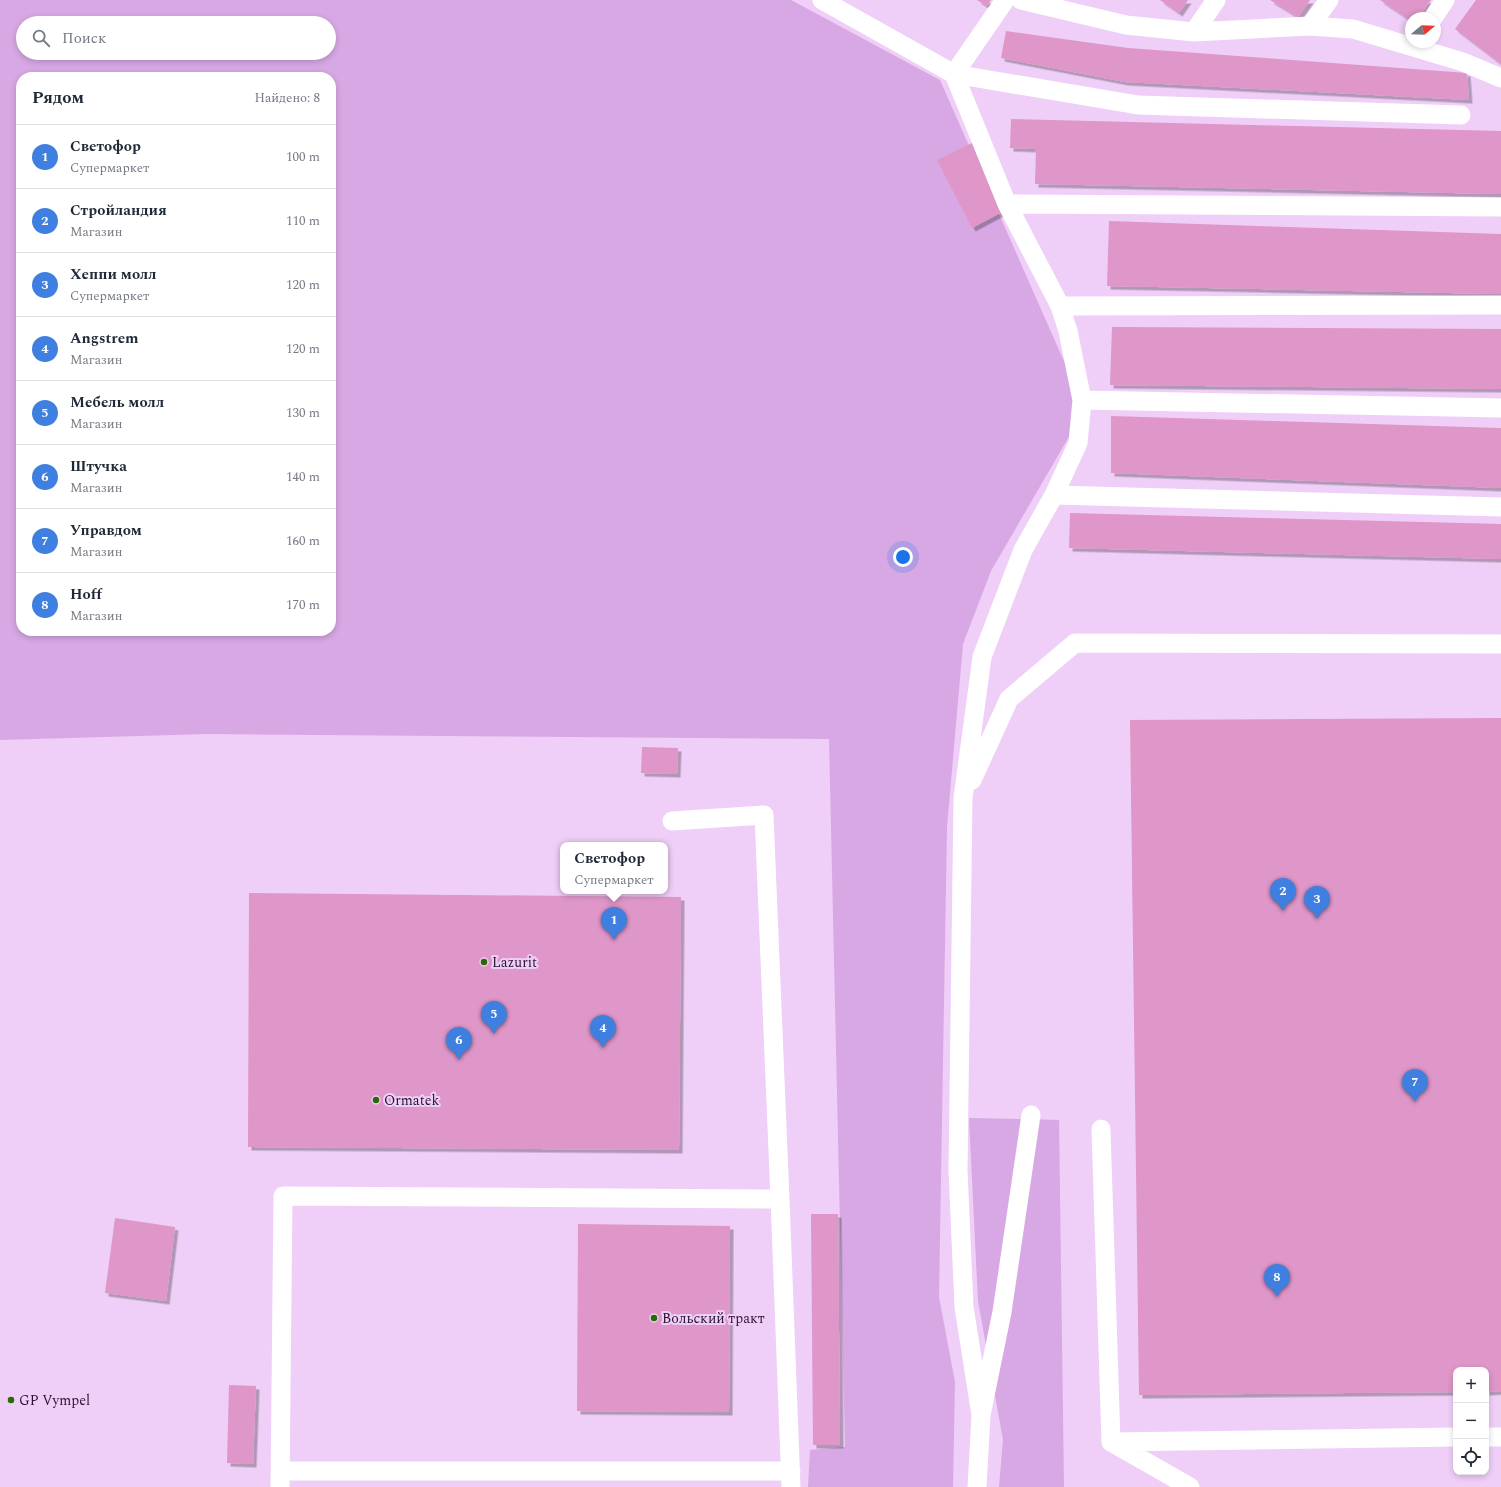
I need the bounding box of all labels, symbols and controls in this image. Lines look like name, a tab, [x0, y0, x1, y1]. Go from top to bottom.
north arrow	[1405, 12, 1441, 48]
search box	[16, 16, 336, 60]
icon: search	[30, 27, 52, 49]
text: Поиск	[62, 27, 106, 50]
text: Рядом	[32, 85, 84, 111]
text: Найдено: 8	[254, 88, 320, 108]
text: Светофор	[70, 135, 141, 158]
text: 1	[41, 147, 49, 167]
text: 100 m	[286, 147, 320, 167]
text: Супермаркет	[70, 158, 150, 178]
text: Стройландия	[70, 199, 167, 222]
text: 2	[41, 211, 49, 231]
text: 110 m	[286, 211, 320, 231]
text: Магазин	[70, 222, 122, 242]
text: Хеппи молл	[70, 263, 157, 286]
text: 3	[41, 275, 49, 295]
text: 120 m	[286, 275, 320, 295]
text: Супермаркет	[70, 286, 150, 306]
text: Angstrem	[70, 327, 139, 350]
text: 4	[41, 339, 49, 359]
text: 120 m	[286, 339, 320, 359]
text: Магазин	[70, 350, 122, 370]
text: Мебель молл	[70, 391, 164, 414]
text: 5	[41, 403, 49, 423]
text: 130 m	[286, 403, 320, 423]
text: Магазин	[70, 414, 122, 434]
text: Штучка	[70, 455, 127, 478]
text: 6	[41, 467, 49, 487]
text: 140 m	[286, 467, 320, 487]
text: Магазин	[70, 478, 122, 498]
text: Управдом	[70, 519, 142, 542]
text: 7	[41, 531, 49, 551]
text: 160 m	[286, 531, 320, 551]
text: Магазин	[70, 542, 122, 562]
your location	[893, 547, 913, 567]
text: Hoff	[70, 583, 102, 606]
text: 8	[41, 595, 49, 615]
text: 170 m	[286, 595, 320, 615]
text: Магазин	[70, 606, 122, 626]
popup	[560, 842, 668, 894]
text: Светофор	[574, 847, 645, 870]
text: Супермаркет	[574, 870, 654, 890]
pin: 2	[1270, 878, 1296, 911]
pin: 3	[1304, 886, 1330, 919]
pin: 1	[601, 907, 627, 940]
place label: Lazurit	[492, 952, 537, 973]
marker: Lazurit	[479, 957, 489, 967]
pin: 5	[481, 1001, 507, 1034]
pin: 4	[590, 1015, 616, 1048]
pin: 6	[446, 1027, 472, 1060]
pin: 7	[1402, 1069, 1428, 1102]
place label: Ormatek	[384, 1090, 439, 1111]
marker: Ormatek	[371, 1095, 381, 1105]
pin: 8	[1264, 1264, 1290, 1297]
place label: Вольский тракт	[662, 1308, 765, 1329]
marker: Вольский тракт	[649, 1313, 659, 1323]
map controls	[1453, 1367, 1489, 1475]
button: +	[1453, 1367, 1489, 1403]
place label: GP Vympel	[19, 1390, 90, 1411]
marker: GP Vympel	[6, 1395, 16, 1405]
button: −	[1453, 1403, 1489, 1439]
button: locate	[1453, 1439, 1489, 1475]

